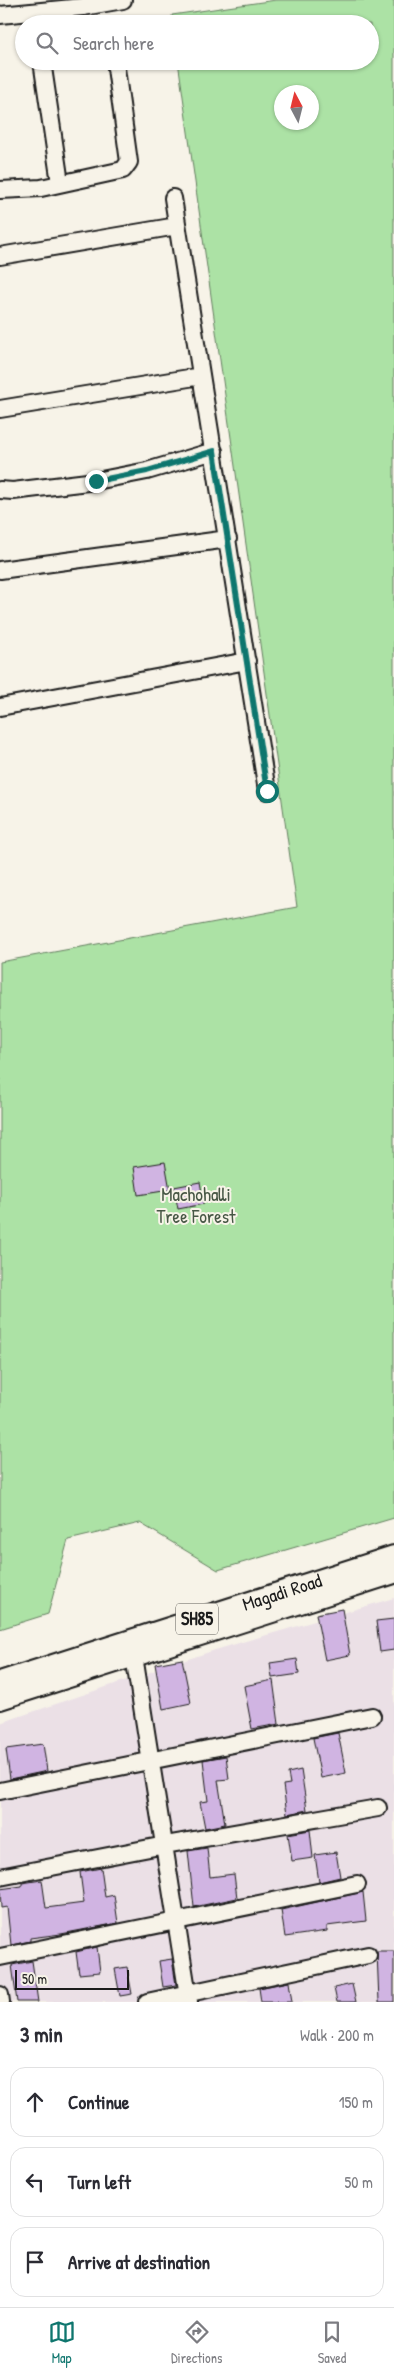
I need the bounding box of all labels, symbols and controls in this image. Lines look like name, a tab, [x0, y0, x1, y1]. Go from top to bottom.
search box	[15, 15, 379, 70]
icon: search	[33, 29, 61, 57]
text: Search here	[73, 30, 154, 56]
north arrow	[274, 85, 319, 130]
route end	[85, 470, 108, 493]
route start	[256, 780, 279, 803]
park label: Machohalli Tree Forest	[156, 1181, 236, 1229]
street label: Magadi Road	[239, 1567, 325, 1617]
road number: SH85	[176, 1604, 218, 1635]
scale bar	[15, 1967, 129, 1990]
text: 50 m	[22, 1969, 47, 1988]
text: 3 min	[20, 2020, 63, 2049]
text: Walk · 200 m	[300, 2024, 374, 2046]
icon: ahead	[21, 2088, 49, 2116]
text: Continue	[68, 2089, 129, 2115]
text: 150 m	[339, 2091, 373, 2113]
icon: left	[21, 2168, 49, 2196]
text: Turn left	[68, 2169, 131, 2195]
text: 50 m	[345, 2171, 373, 2193]
icon: arrive	[21, 2248, 49, 2276]
text: Arrive at destination	[68, 2249, 210, 2275]
tab: Map	[48, 2318, 76, 2367]
tab: Directions	[171, 2318, 222, 2367]
tab: Saved	[318, 2318, 346, 2367]

